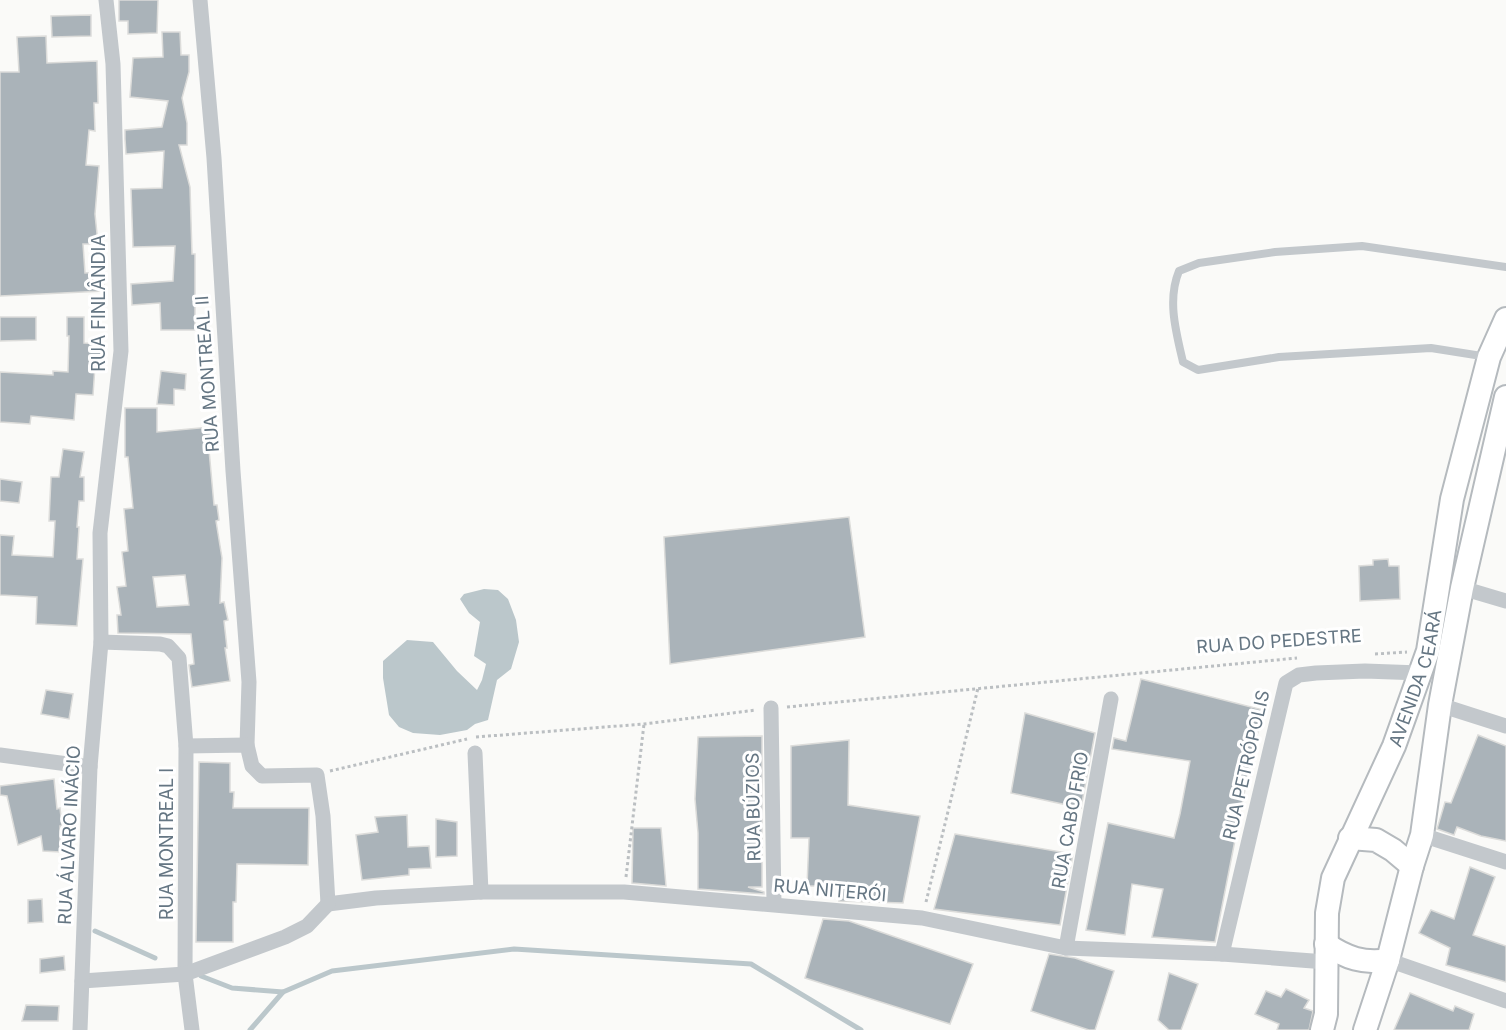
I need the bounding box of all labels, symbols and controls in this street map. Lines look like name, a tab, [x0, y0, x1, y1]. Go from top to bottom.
street label: RUA FINLÂNDIA	[87, 234, 109, 372]
street label: RUA MONTREAL II	[191, 295, 223, 453]
street label: AVENIDA CEARÁ	[1384, 607, 1445, 750]
street label: RUA DO PEDESTRE	[1196, 625, 1362, 657]
street label: RUA PETRÓPOLIS	[1218, 688, 1273, 842]
street label: RUA ÁLVARO INÁCIO	[53, 745, 84, 925]
street label: RUA CABO FRIO	[1048, 750, 1092, 890]
street label: RUA BÚZIOS	[741, 752, 764, 862]
street label: RUA MONTREAL I	[156, 768, 177, 920]
street label: RUA NITERÓI	[773, 874, 887, 905]

